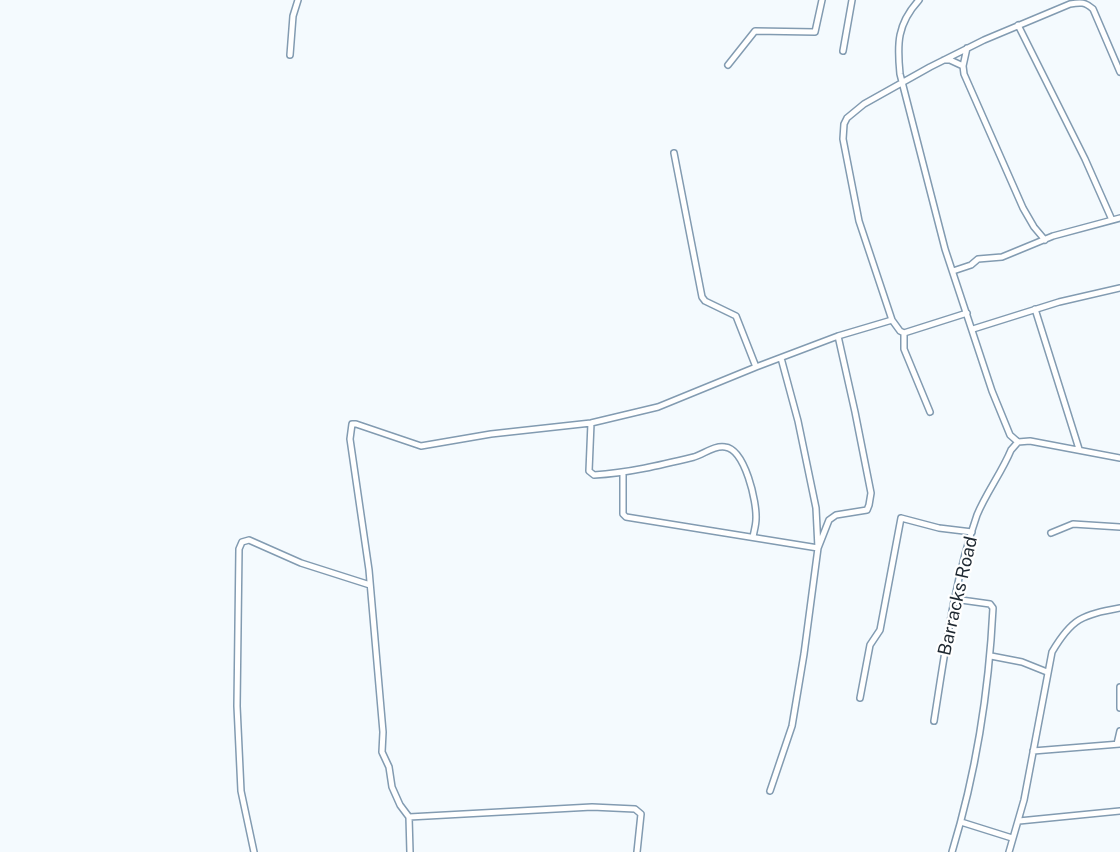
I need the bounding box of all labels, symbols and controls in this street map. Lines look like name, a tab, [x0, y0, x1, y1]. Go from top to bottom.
street label: Barracks Road	[934, 534, 982, 658]

